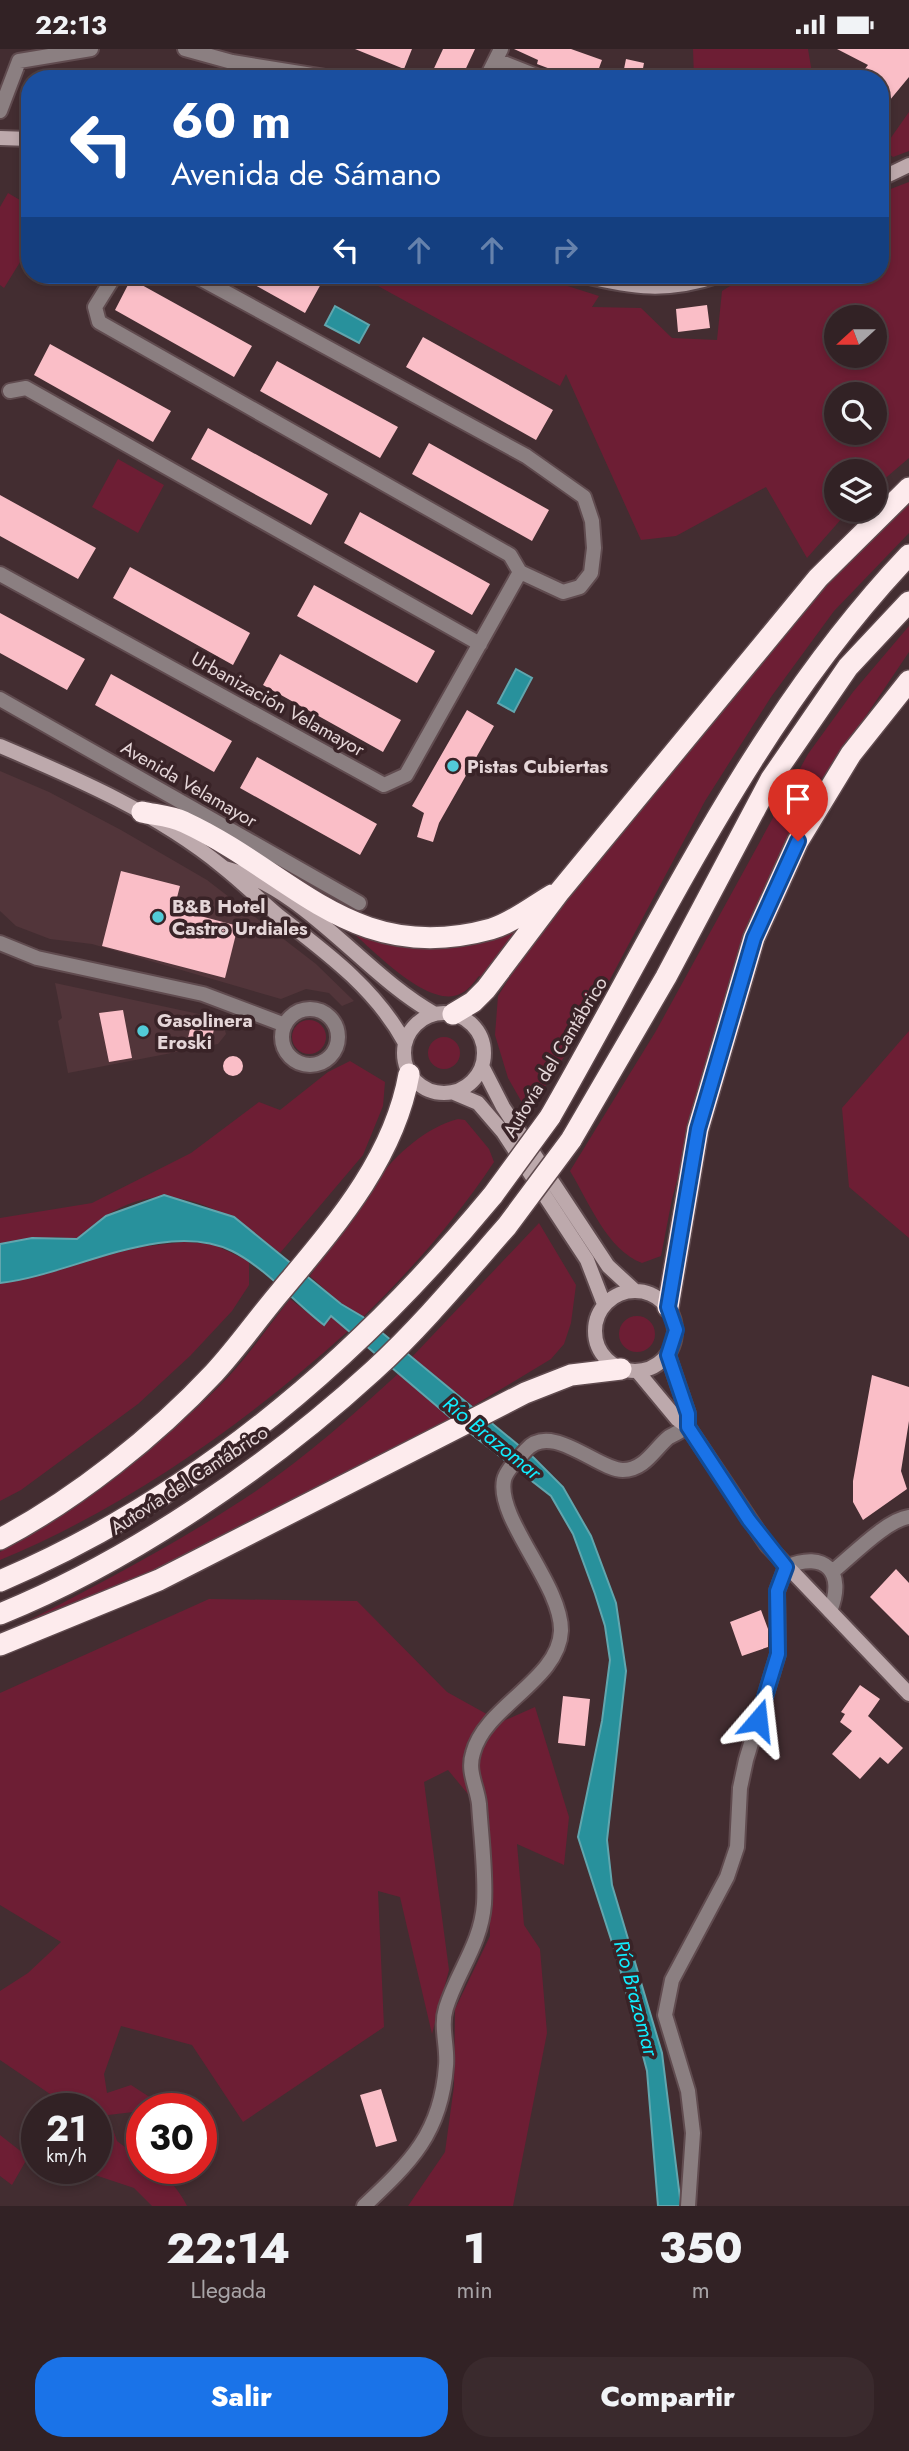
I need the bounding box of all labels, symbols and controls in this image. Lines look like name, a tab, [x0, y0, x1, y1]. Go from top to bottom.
text: 22:13	[35, 6, 107, 44]
text: 60 m	[171, 86, 291, 156]
icon: left	[56, 98, 147, 189]
text: Avenida de Sámano	[171, 151, 441, 197]
icon: left	[327, 231, 365, 269]
icon: ahead	[400, 231, 438, 269]
icon: ahead	[473, 231, 511, 269]
icon: right	[546, 231, 584, 269]
north arrow	[824, 305, 887, 367]
map controls	[824, 305, 887, 522]
button: search	[824, 382, 887, 445]
button: layers	[824, 459, 887, 522]
street label: Urbanización Velamayor	[186, 645, 370, 763]
street label: Avenida Velamayor	[116, 734, 262, 834]
place label: Pistas Cubiertas	[467, 753, 609, 780]
marker: Pistas Cubiertas	[445, 758, 461, 774]
pin	[768, 769, 828, 841]
icon: arrive	[779, 780, 817, 818]
place label: B&B Hotel Castro Urdiales	[172, 893, 308, 942]
marker: B&B Hotel Castro Urdiales	[150, 909, 166, 925]
street label: Autovía del Cantábrico	[496, 972, 614, 1142]
place label: Gasolinera Eroski	[157, 1007, 253, 1056]
marker: Gasolinera Eroski	[135, 1023, 151, 1039]
water label: Río Brazomar	[436, 1389, 548, 1488]
street label: Autovía del Cantábrico	[105, 1419, 273, 1541]
position arrow	[721, 1683, 795, 1757]
water label: Río Brazomar	[606, 1937, 666, 2060]
speed limit sign: 30	[126, 2093, 217, 2184]
text: 21	[46, 2104, 87, 2154]
text: km/h	[46, 2143, 87, 2169]
text: 22:14	[166, 2218, 290, 2279]
text: 1	[464, 2218, 486, 2279]
text: 350	[659, 2218, 743, 2279]
text: Llegada	[190, 2273, 266, 2307]
text: min	[457, 2273, 493, 2307]
text: m	[692, 2273, 710, 2307]
button: Salir	[35, 2357, 448, 2437]
button: Compartir	[462, 2357, 874, 2437]

